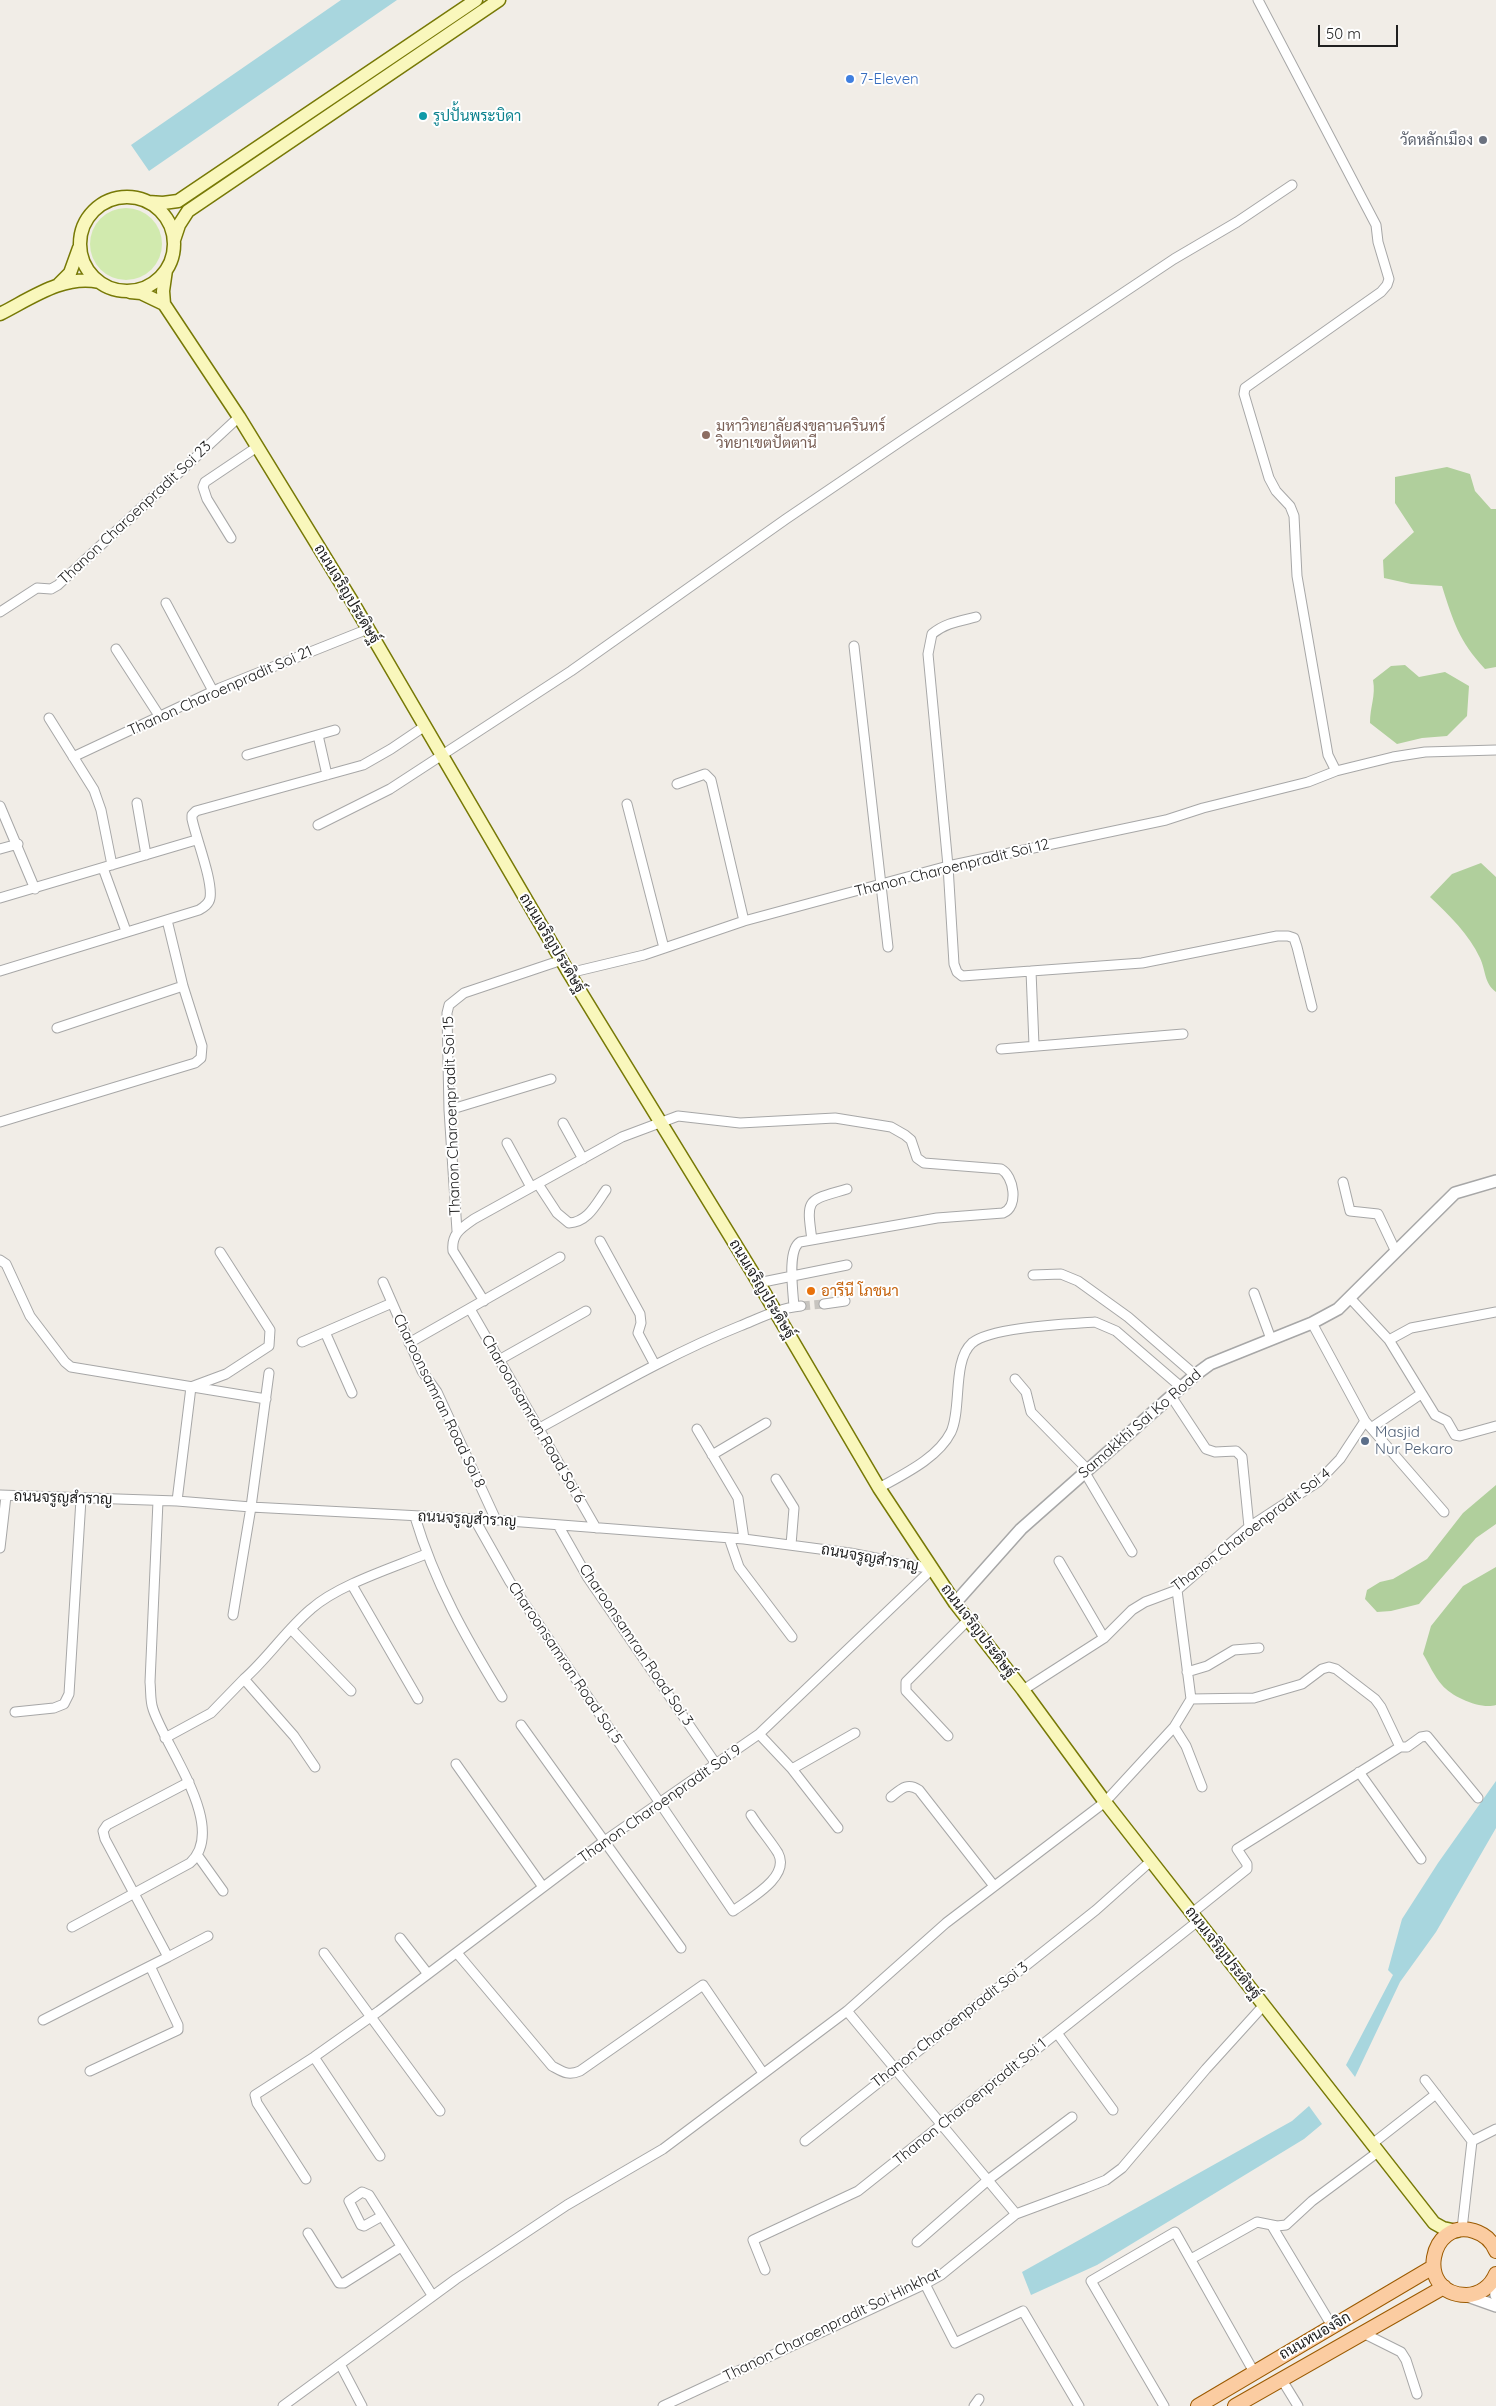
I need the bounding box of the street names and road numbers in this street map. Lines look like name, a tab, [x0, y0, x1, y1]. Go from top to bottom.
street label: Thanon Charoenpradit Soi 23	[55, 437, 215, 589]
street label: ถนนเจริญประดิษฐ์	[310, 541, 384, 647]
street label: Thanon Charoenpradit Soi 21	[125, 642, 315, 740]
street label: Thanon Charoenpradit Soi 12	[853, 835, 1051, 901]
street label: ถนนเจริญประดิษฐ์	[515, 890, 589, 996]
street label: Thanon Charoenpradit Soi 15	[440, 1016, 464, 1216]
street label: ถนนเจริญประดิษฐ์	[725, 1236, 799, 1342]
street label: Charoonsamran Road Soi 8	[389, 1311, 489, 1491]
street label: Charoonsamran Road Soi 6	[477, 1332, 589, 1506]
street label: Samakkhi Sai Ko Road	[1075, 1366, 1205, 1482]
street label: Thanon Charoenpradit Soi 4	[1168, 1464, 1334, 1596]
street label: ถนนจรูญสำราญ	[13, 1487, 113, 1509]
street label: ถนนจรูญสำราญ	[417, 1507, 517, 1531]
street label: ถนนจรูญสำราญ	[820, 1541, 920, 1575]
street label: Charoonsamran Road Soi 3	[575, 1561, 697, 1729]
street label: Charoonsamran Road Soi 5	[504, 1579, 626, 1747]
street label: ถนนเจริญประดิษฐ์	[937, 1581, 1019, 1681]
street label: Thanon Charoenpradit Soi 9	[575, 1741, 745, 1867]
street label: ถนนเจริญประดิษฐ์	[1181, 1903, 1265, 2003]
street label: Thanon Charoenpradit Soi 3	[868, 1958, 1032, 2092]
street label: Thanon Charoenpradit Soi 1	[890, 2035, 1050, 2169]
street label: Thanon Charoenpradit Soi Hinkhat	[720, 2264, 944, 2386]
street label: ถนนหนองจิก	[1276, 2308, 1354, 2364]

